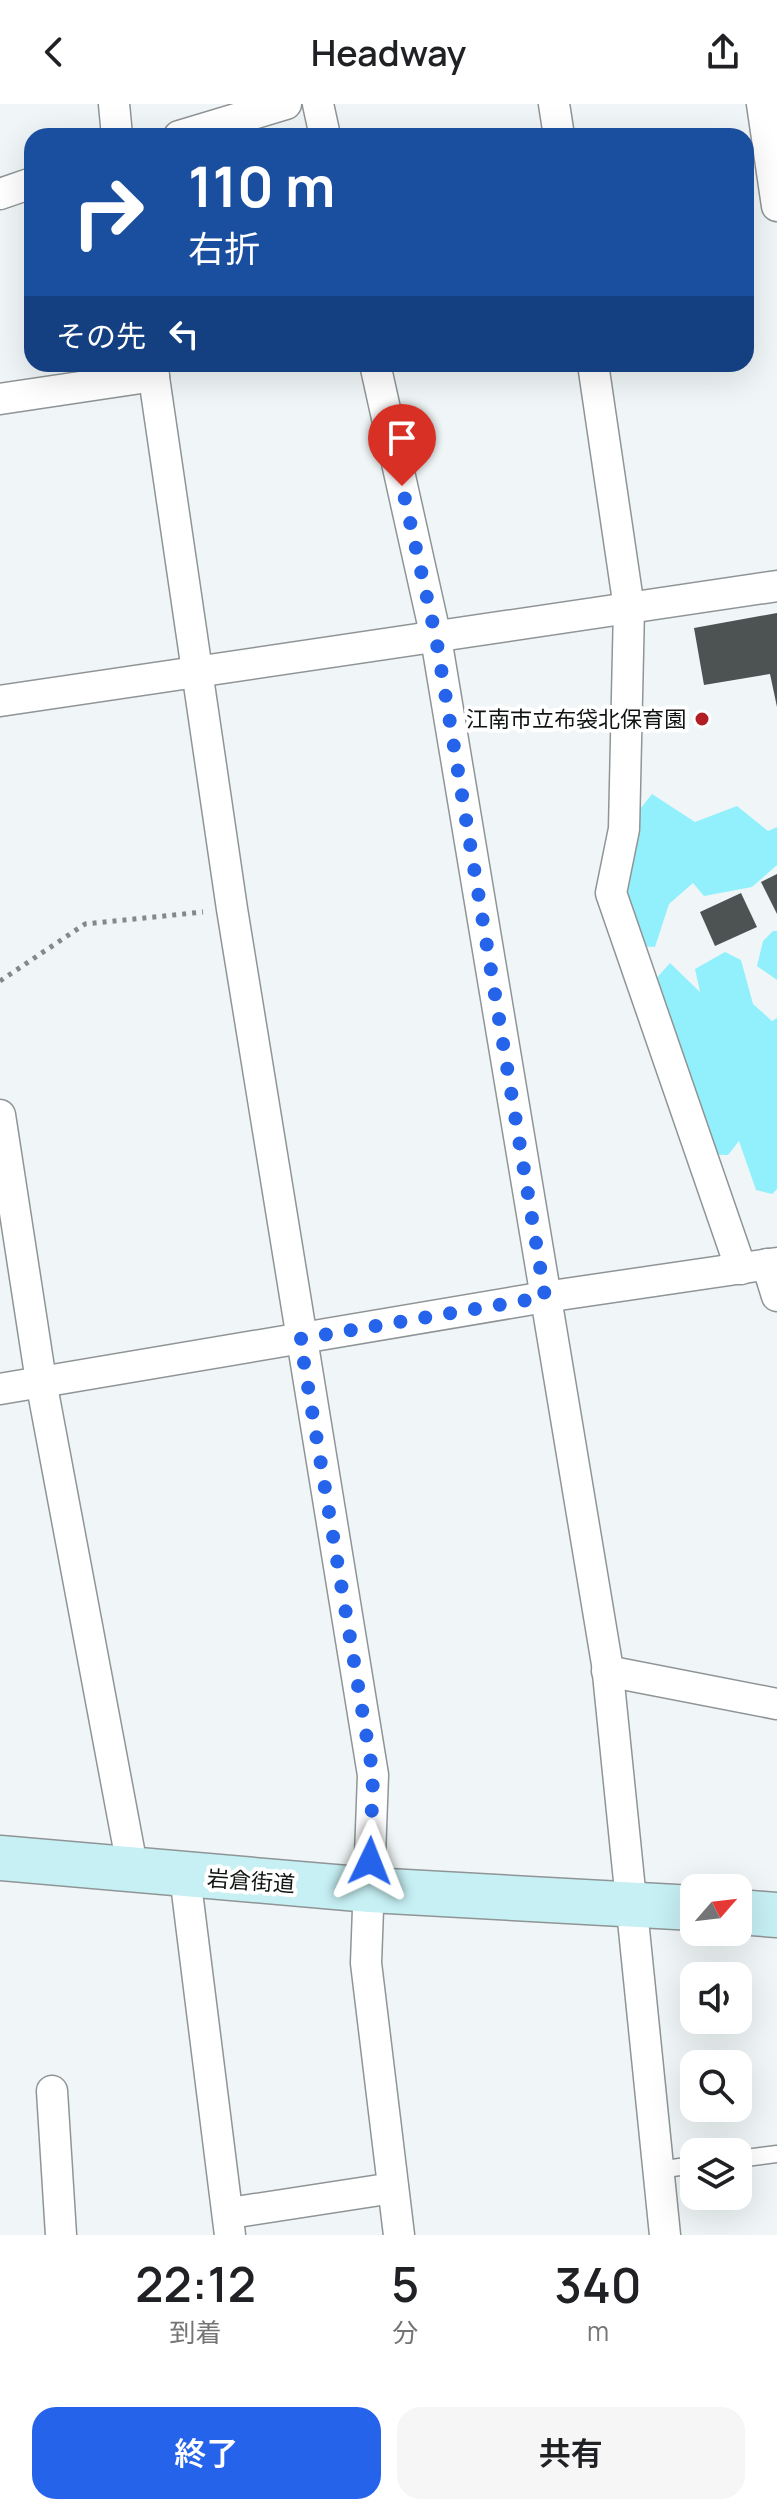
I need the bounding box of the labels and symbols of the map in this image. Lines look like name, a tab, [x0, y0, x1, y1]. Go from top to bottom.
pin	[368, 404, 436, 486]
place label: 江南市立布袋北保育園	[466, 704, 686, 734]
marker: 江南市立布袋北保育園	[693, 710, 711, 728]
position arrow	[328, 1819, 412, 1903]
street label: 岩倉街道	[206, 1863, 296, 1899]
north arrow	[680, 1874, 752, 1946]

